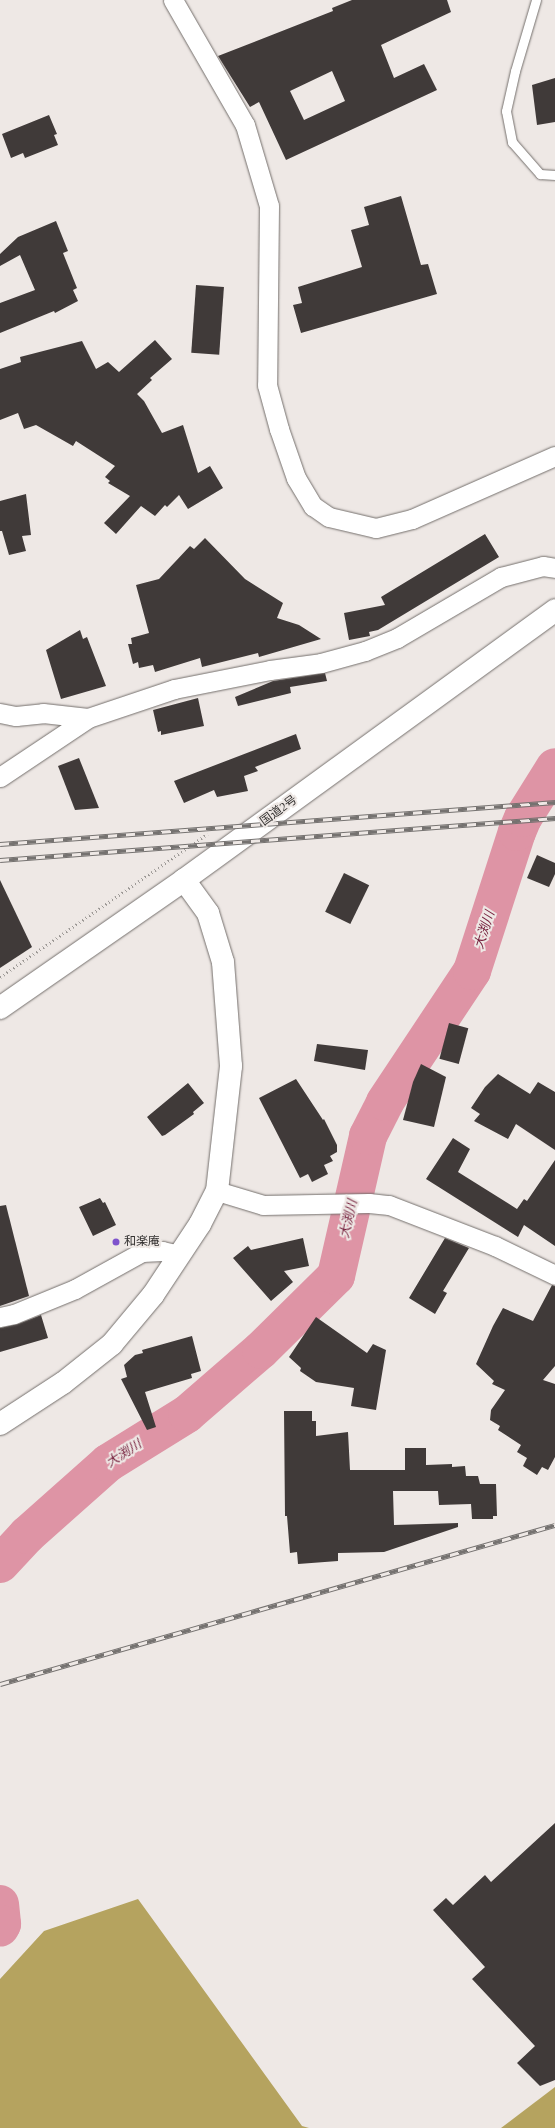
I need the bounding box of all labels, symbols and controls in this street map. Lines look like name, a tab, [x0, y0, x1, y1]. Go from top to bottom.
street label: 国道2号	[258, 793, 300, 829]
water label: 大渕川	[472, 909, 498, 951]
water label: 大渕川	[337, 1198, 361, 1240]
place label: 和楽庵	[124, 1235, 160, 1249]
marker: 和楽庵	[111, 1237, 121, 1247]
water label: 大渕川	[103, 1437, 145, 1471]

